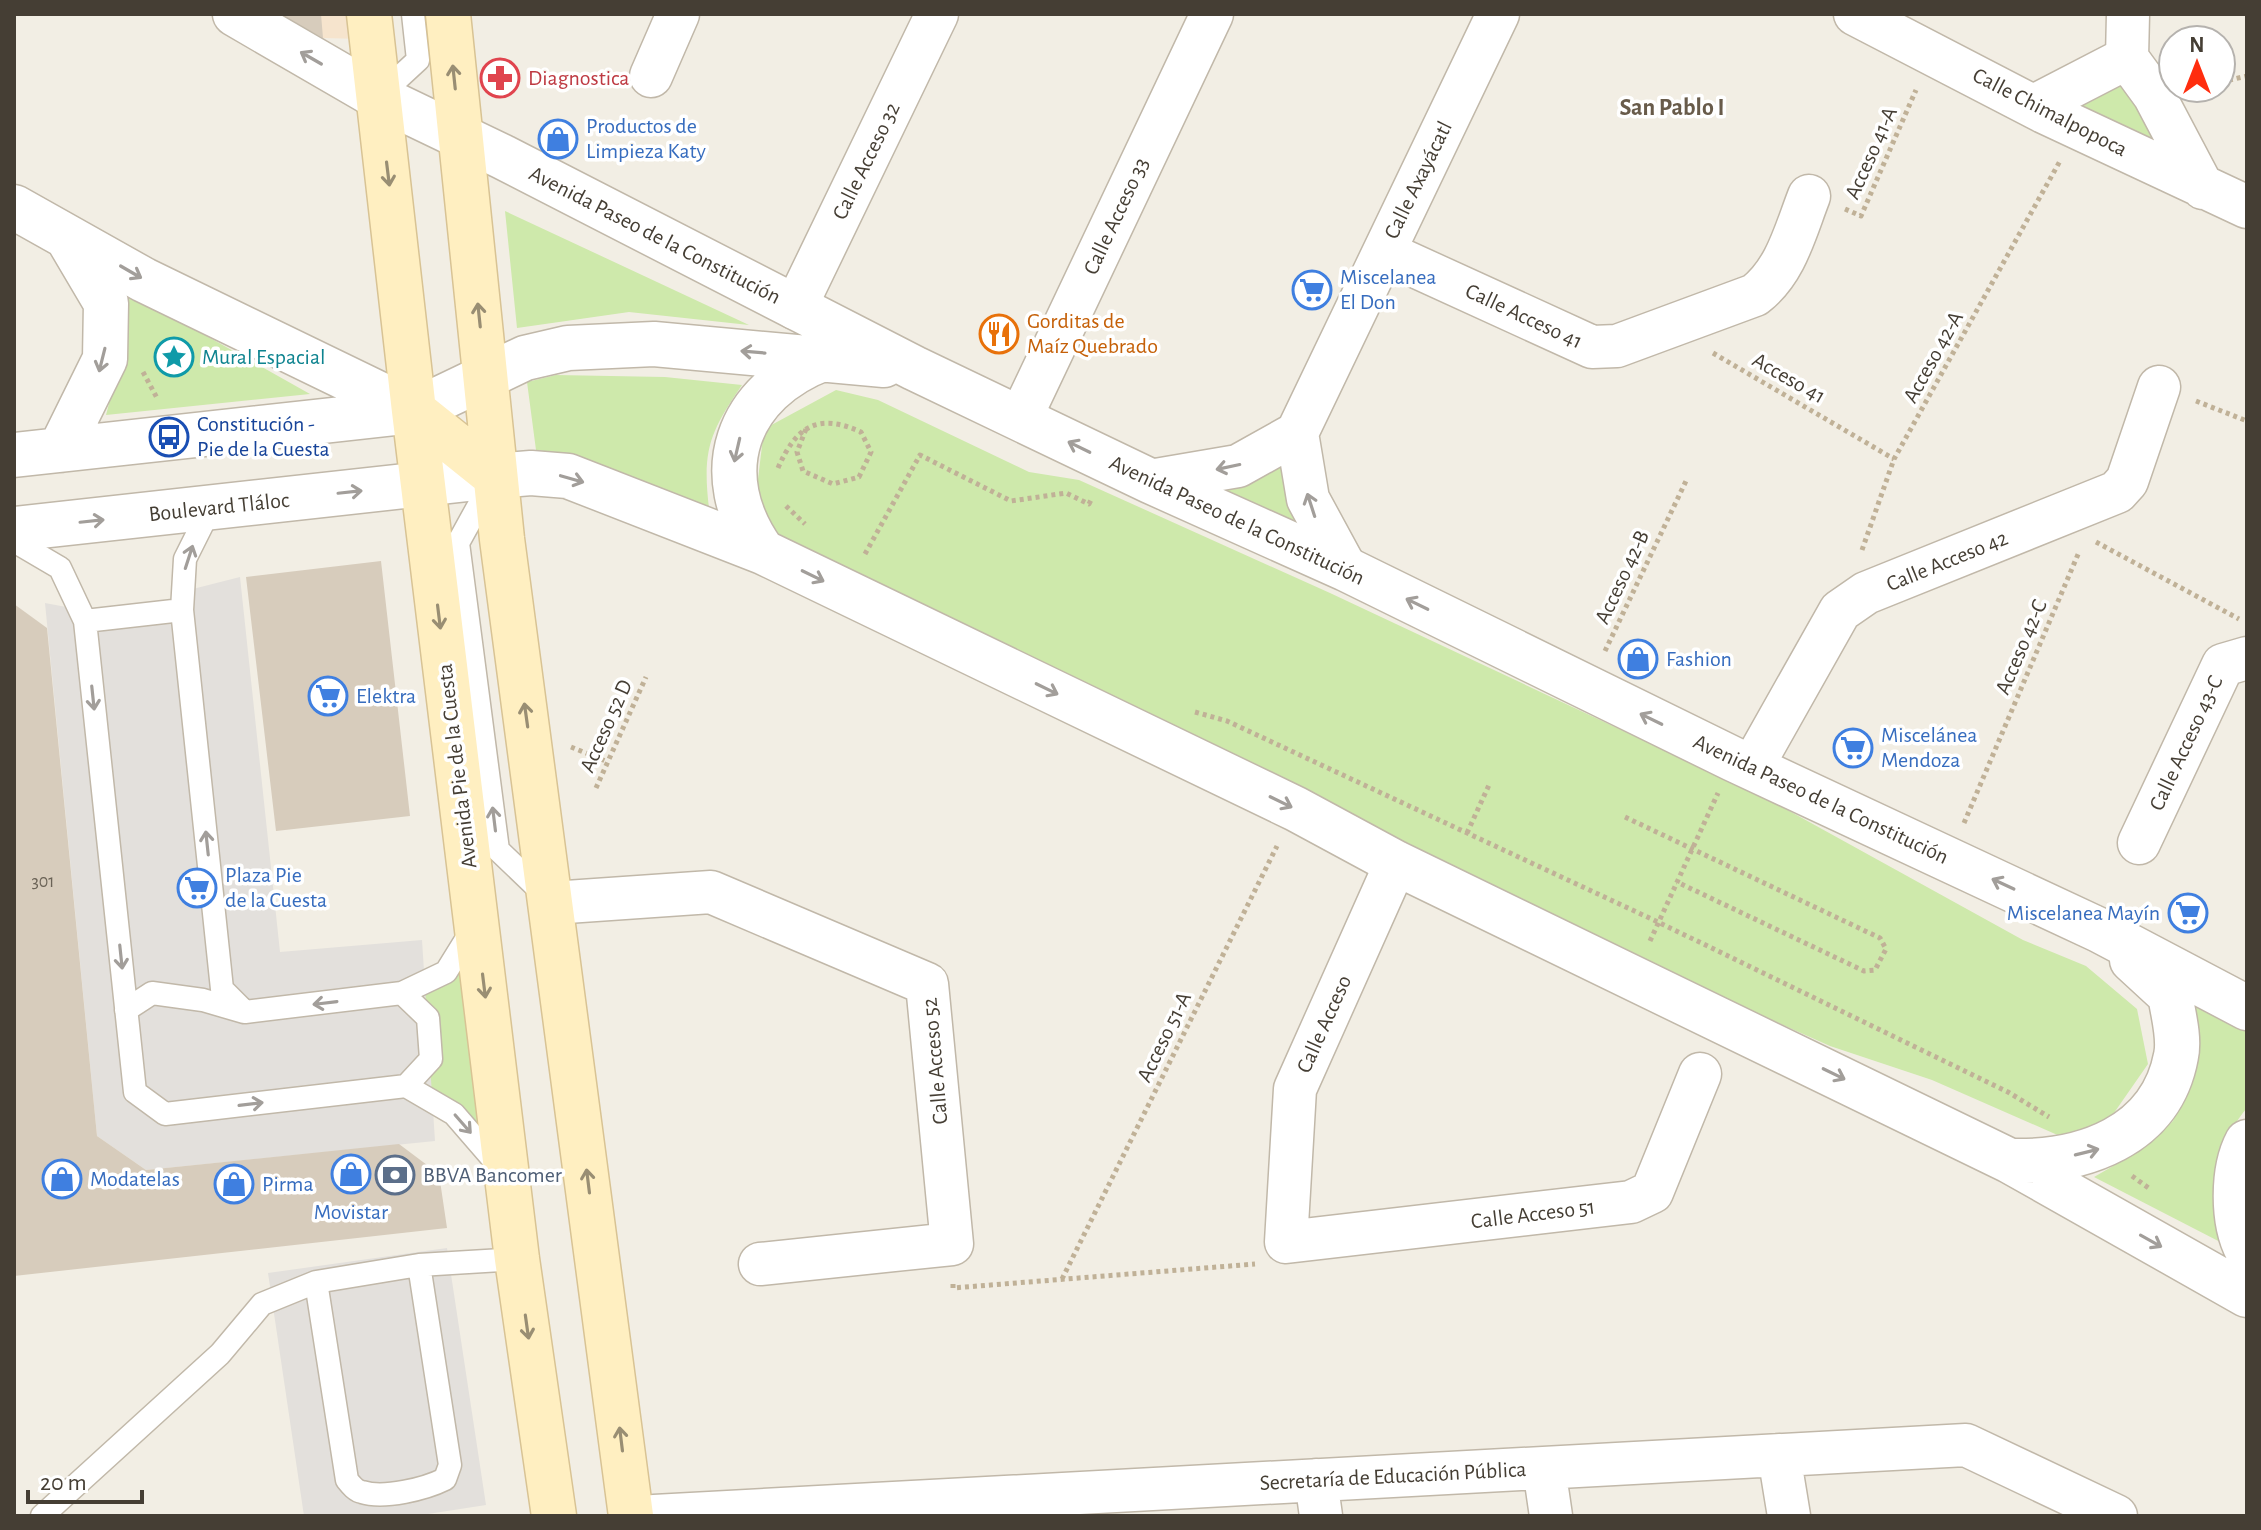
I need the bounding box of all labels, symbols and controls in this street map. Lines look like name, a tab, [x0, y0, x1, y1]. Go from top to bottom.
north arrow	[2157, 24, 2237, 104]
text: N	[2189, 34, 2205, 56]
one-way arrow	[299, 50, 323, 65]
pharmacy icon: Diagnostica	[479, 57, 521, 99]
one-way arrow	[447, 64, 462, 91]
street label: Calle Chimalpopoca	[1969, 64, 2131, 160]
place label: Diagnostica	[528, 67, 629, 89]
district label: San Pablo I	[1620, 96, 1724, 120]
street label: Calle Acceso 32	[828, 99, 904, 223]
street label: Acceso 41-A	[1841, 103, 1901, 202]
place label: Productos de Limpieza Katy	[586, 115, 707, 162]
shop icon: Productos de Limpieza Katy	[537, 118, 579, 160]
street label: Calle Axayácatl	[1380, 118, 1456, 242]
street label: Calle Acceso 33	[1079, 154, 1153, 278]
one-way arrow	[380, 160, 395, 187]
street label: Avenida Paseo de la Constitución	[526, 162, 784, 308]
one-way arrow	[119, 265, 142, 281]
place label: Miscelanea El Don	[1340, 266, 1436, 313]
supermarket icon: Miscelanea El Don	[1291, 269, 1333, 311]
street label: Calle Acceso 41	[1462, 279, 1586, 353]
one-way arrow	[471, 302, 486, 329]
street label: Acceso 42-A	[1899, 307, 1967, 406]
place label: Gorditas de Maíz Quebrado	[1027, 310, 1158, 357]
restaurant icon: Gorditas de Maíz Quebrado	[978, 313, 1020, 355]
place icon: Mural Espacial	[153, 336, 195, 378]
one-way arrow	[740, 344, 767, 359]
place label: Mural Espacial	[202, 346, 326, 368]
one-way arrow	[94, 347, 109, 372]
street label: Acceso 41	[1749, 348, 1829, 408]
place label: Constitución - Pie de la Cuesta	[197, 413, 330, 460]
bus stop icon: Constitución - Pie de la Cuesta	[148, 416, 190, 458]
one-way arrow	[729, 436, 744, 462]
one-way arrow	[1068, 439, 1092, 454]
street label: Avenida Paseo de la Constitución	[1106, 451, 1368, 589]
one-way arrow	[1215, 460, 1241, 475]
one-way arrow	[559, 472, 584, 487]
one-way arrow	[337, 484, 362, 499]
street label: Boulevard Tláloc	[148, 489, 291, 525]
one-way arrow	[1303, 493, 1318, 518]
one-way arrow	[78, 513, 104, 528]
street label: Acceso 42-B	[1591, 527, 1653, 627]
street label: Calle Acceso 42	[1883, 527, 2011, 595]
one-way arrow	[183, 545, 197, 570]
one-way arrow	[800, 569, 824, 584]
one-way arrow	[1406, 596, 1430, 612]
street label: Acceso 42-C	[1991, 596, 2051, 698]
one-way arrow	[432, 603, 447, 630]
shop icon: Fashion	[1617, 638, 1659, 680]
place label: Fashion	[1666, 648, 1732, 670]
street label: Avenida Pie de la Cuesta	[434, 662, 480, 870]
street label: Calle Acceso 43-C	[2145, 672, 2227, 814]
supermarket icon: Elektra	[307, 675, 349, 717]
street label: Acceso 52 D	[576, 676, 636, 776]
one-way arrow	[1034, 682, 1058, 697]
one-way arrow	[86, 685, 101, 711]
place label: Elektra	[356, 685, 416, 707]
one-way arrow	[518, 702, 533, 728]
one-way arrow	[1639, 711, 1663, 726]
place label: Miscelánea Mendoza	[1881, 724, 1977, 771]
supermarket icon: Miscelánea Mendoza	[1832, 727, 1874, 769]
street label: Avenida Paseo de la Constitución	[1690, 730, 1952, 868]
one-way arrow	[1269, 795, 1293, 810]
one-way arrow	[487, 806, 502, 833]
one-way arrow	[199, 830, 214, 857]
place label: Plaza Pie de la Cuesta	[225, 864, 327, 911]
supermarket icon: Plaza Pie de la Cuesta	[176, 867, 218, 909]
house number: 301	[31, 873, 55, 891]
one-way arrow	[1991, 876, 2015, 891]
supermarket icon: Miscelanea Mayín	[2167, 892, 2209, 934]
place label: Miscelanea Mayín	[2007, 902, 2160, 924]
one-way arrow	[113, 943, 128, 970]
street label: Calle Acceso	[1293, 972, 1355, 1076]
one-way arrow	[477, 973, 492, 998]
street label: Acceso 51-A	[1133, 988, 1195, 1085]
one-way arrow	[312, 995, 339, 1010]
street label: Calle Acceso 52	[918, 997, 952, 1125]
one-way arrow	[1821, 1067, 1845, 1082]
one-way arrow	[237, 1097, 264, 1112]
one-way arrow	[453, 1113, 471, 1134]
one-way arrow	[2073, 1144, 2099, 1159]
shop icon: Movistar	[330, 1153, 372, 1195]
bank icon: BBVA Bancomer	[374, 1154, 416, 1196]
shop icon: Modatelas	[41, 1158, 83, 1200]
shop icon: Pirma	[213, 1163, 255, 1205]
place label: BBVA Bancomer	[423, 1164, 562, 1186]
place label: Modatelas	[90, 1168, 180, 1190]
one-way arrow	[580, 1169, 595, 1194]
place label: Pirma	[262, 1173, 314, 1195]
street label: Calle Acceso 51	[1470, 1195, 1596, 1233]
place label: Movistar	[314, 1201, 388, 1223]
one-way arrow	[2139, 1233, 2162, 1249]
one-way arrow	[520, 1314, 535, 1340]
one-way arrow	[613, 1427, 628, 1452]
scale bar	[28, 1454, 142, 1504]
street label: Secretaría de Educación Pública	[1259, 1458, 1527, 1494]
text: 20 m	[40, 1471, 87, 1495]

